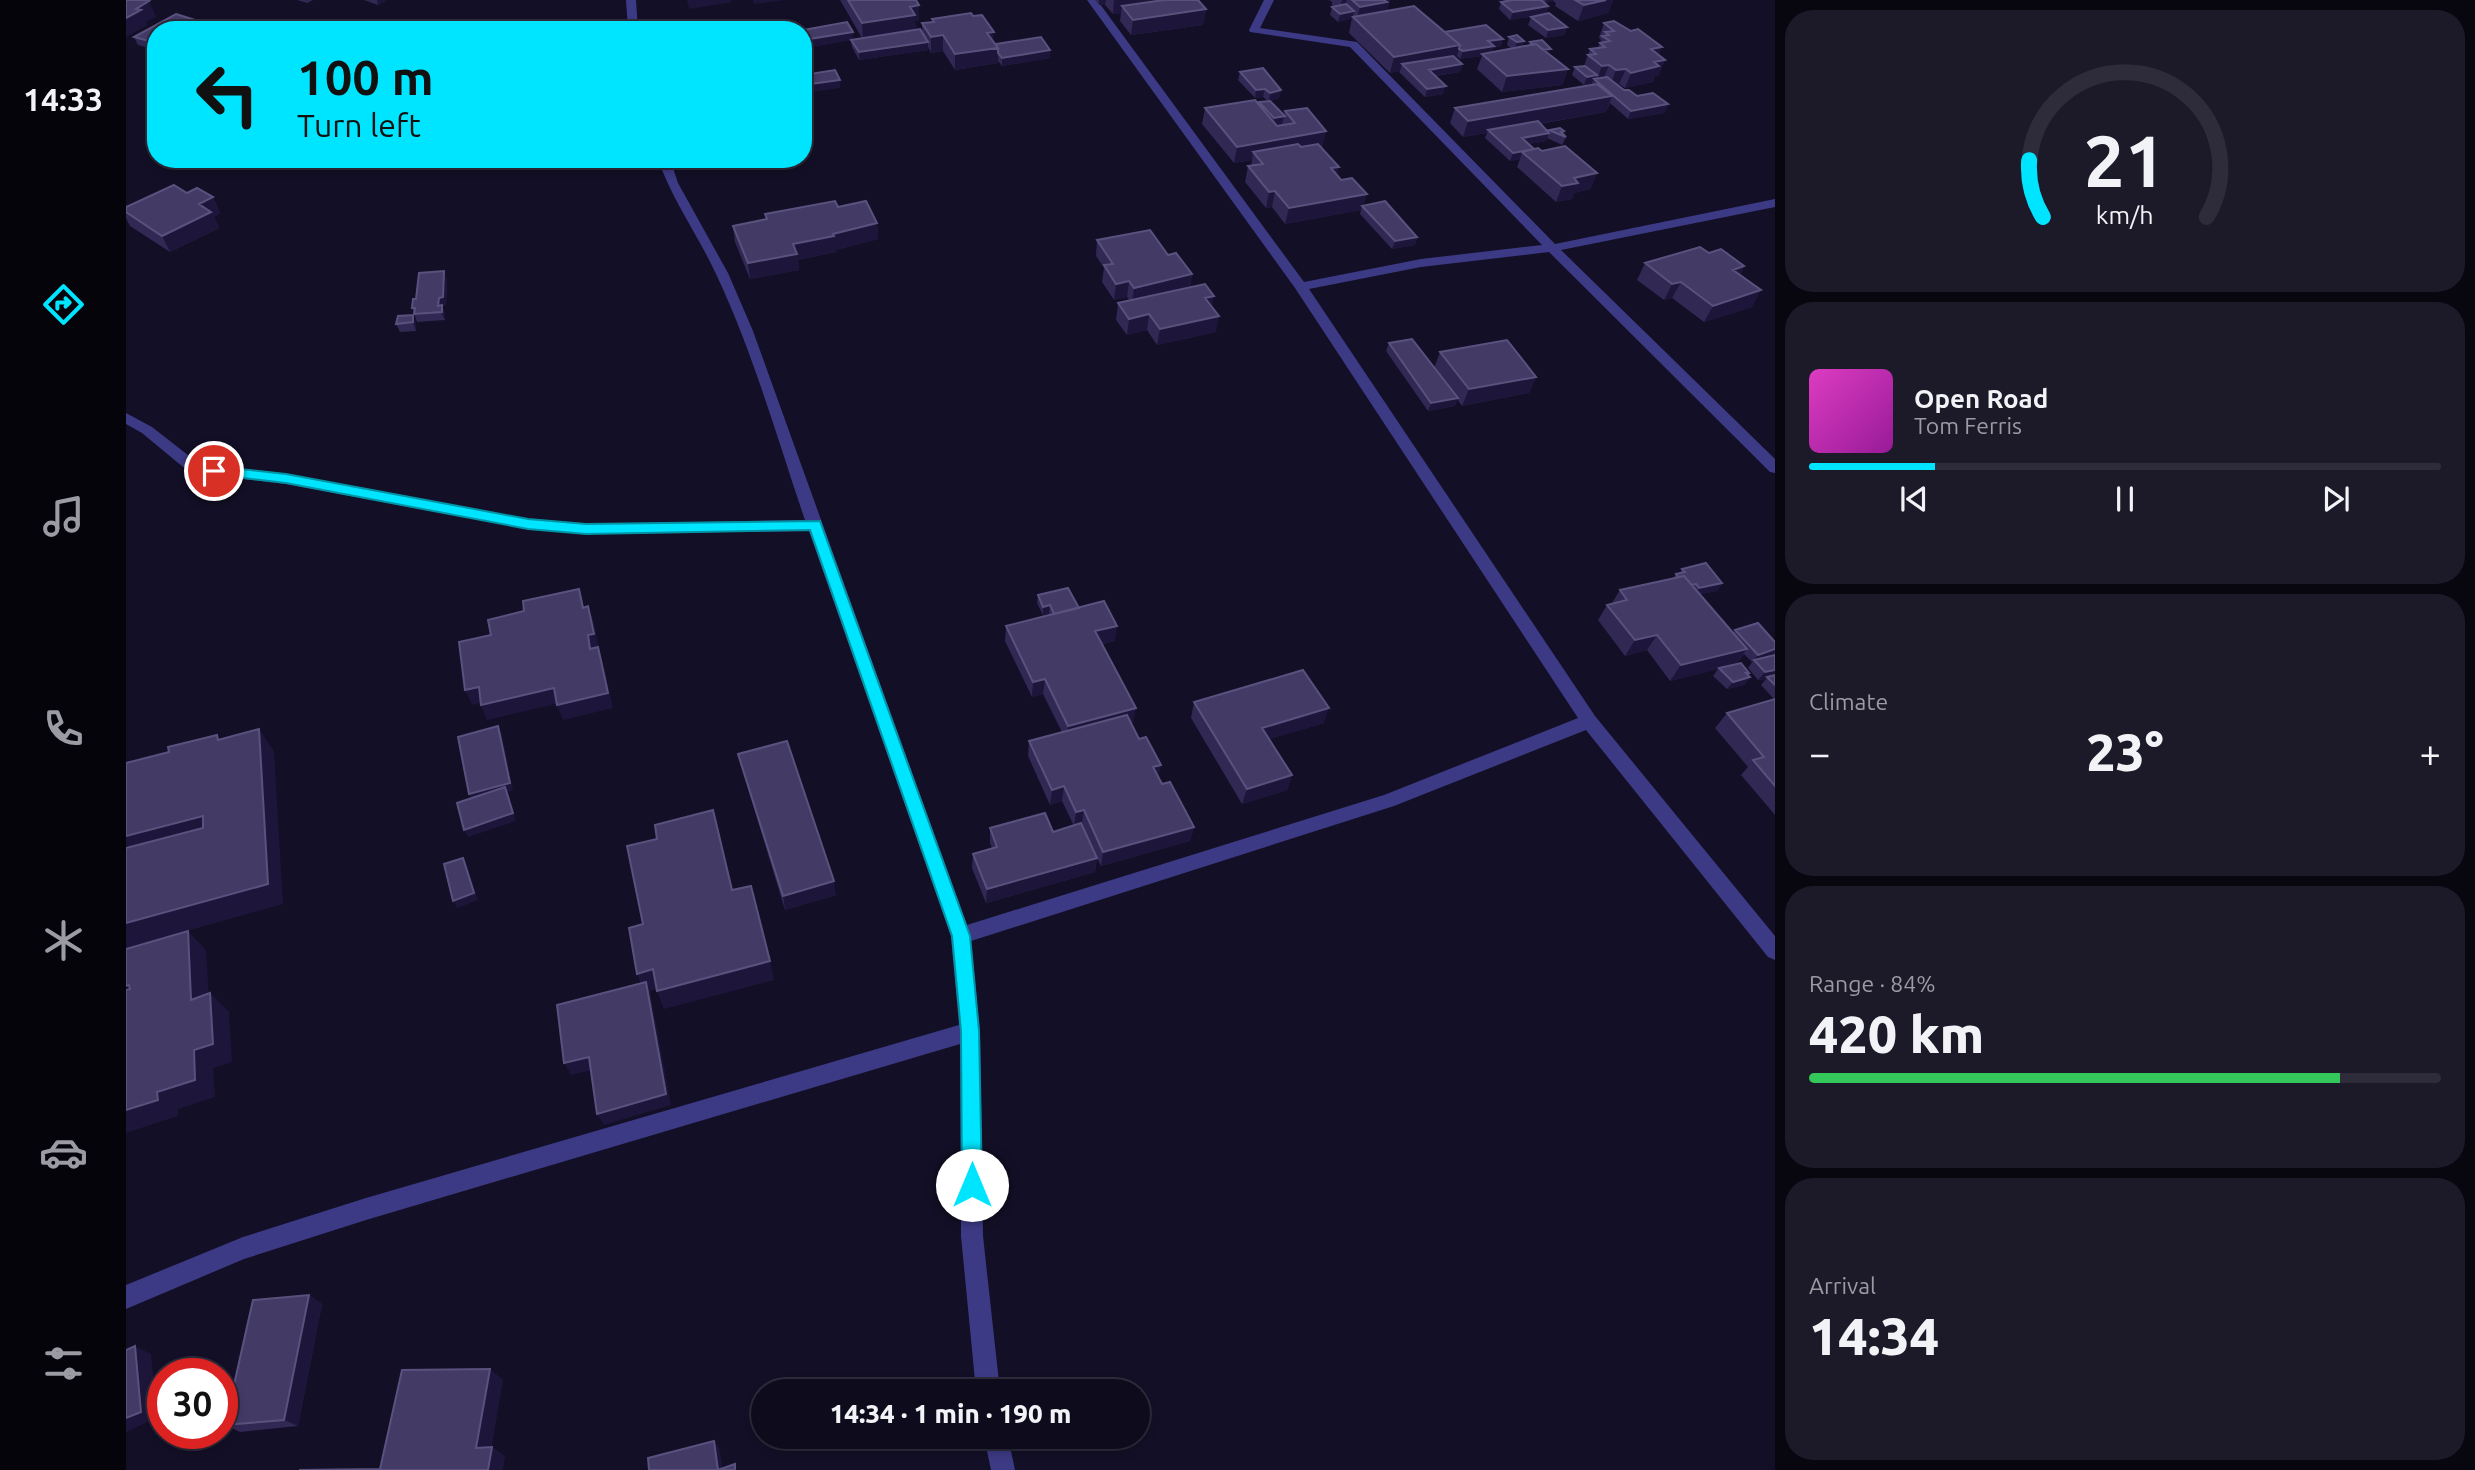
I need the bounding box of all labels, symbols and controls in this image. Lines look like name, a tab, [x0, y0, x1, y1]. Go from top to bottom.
icon: left	[182, 49, 273, 140]
text: 100 m	[297, 49, 434, 104]
text: 14:33	[23, 81, 103, 117]
text: Turn left	[297, 107, 421, 143]
text: 21	[2084, 119, 2166, 201]
text: km/h	[2096, 201, 2154, 229]
icon: directions	[39, 280, 88, 329]
text: Open Road	[1914, 384, 2048, 413]
text: Tom Ferris	[1914, 413, 2022, 438]
pin	[184, 441, 244, 501]
icon: arrive	[195, 452, 233, 490]
icon: previous	[1895, 480, 1933, 518]
icon: pause	[2106, 480, 2144, 518]
icon: next	[2317, 480, 2355, 518]
icon: music	[39, 492, 88, 541]
text: Climate	[1809, 689, 1888, 714]
icon: phone	[39, 704, 88, 753]
text: 23°	[2086, 723, 2164, 781]
text: −	[1809, 732, 1830, 774]
text: +	[2420, 732, 2441, 774]
icon: climate	[39, 916, 88, 965]
text: Range · 84%	[1809, 971, 1936, 996]
text: 420 km	[1809, 1005, 1984, 1063]
icon: car	[39, 1128, 88, 1177]
position arrow	[935, 1148, 1009, 1222]
text: Arrival	[1809, 1273, 1876, 1298]
text: 14:34	[1809, 1307, 1939, 1365]
icon: filters	[39, 1339, 88, 1388]
speed limit sign: 30	[147, 1358, 238, 1449]
text: 14:34 · 1 min · 190 m	[830, 1399, 1071, 1428]

